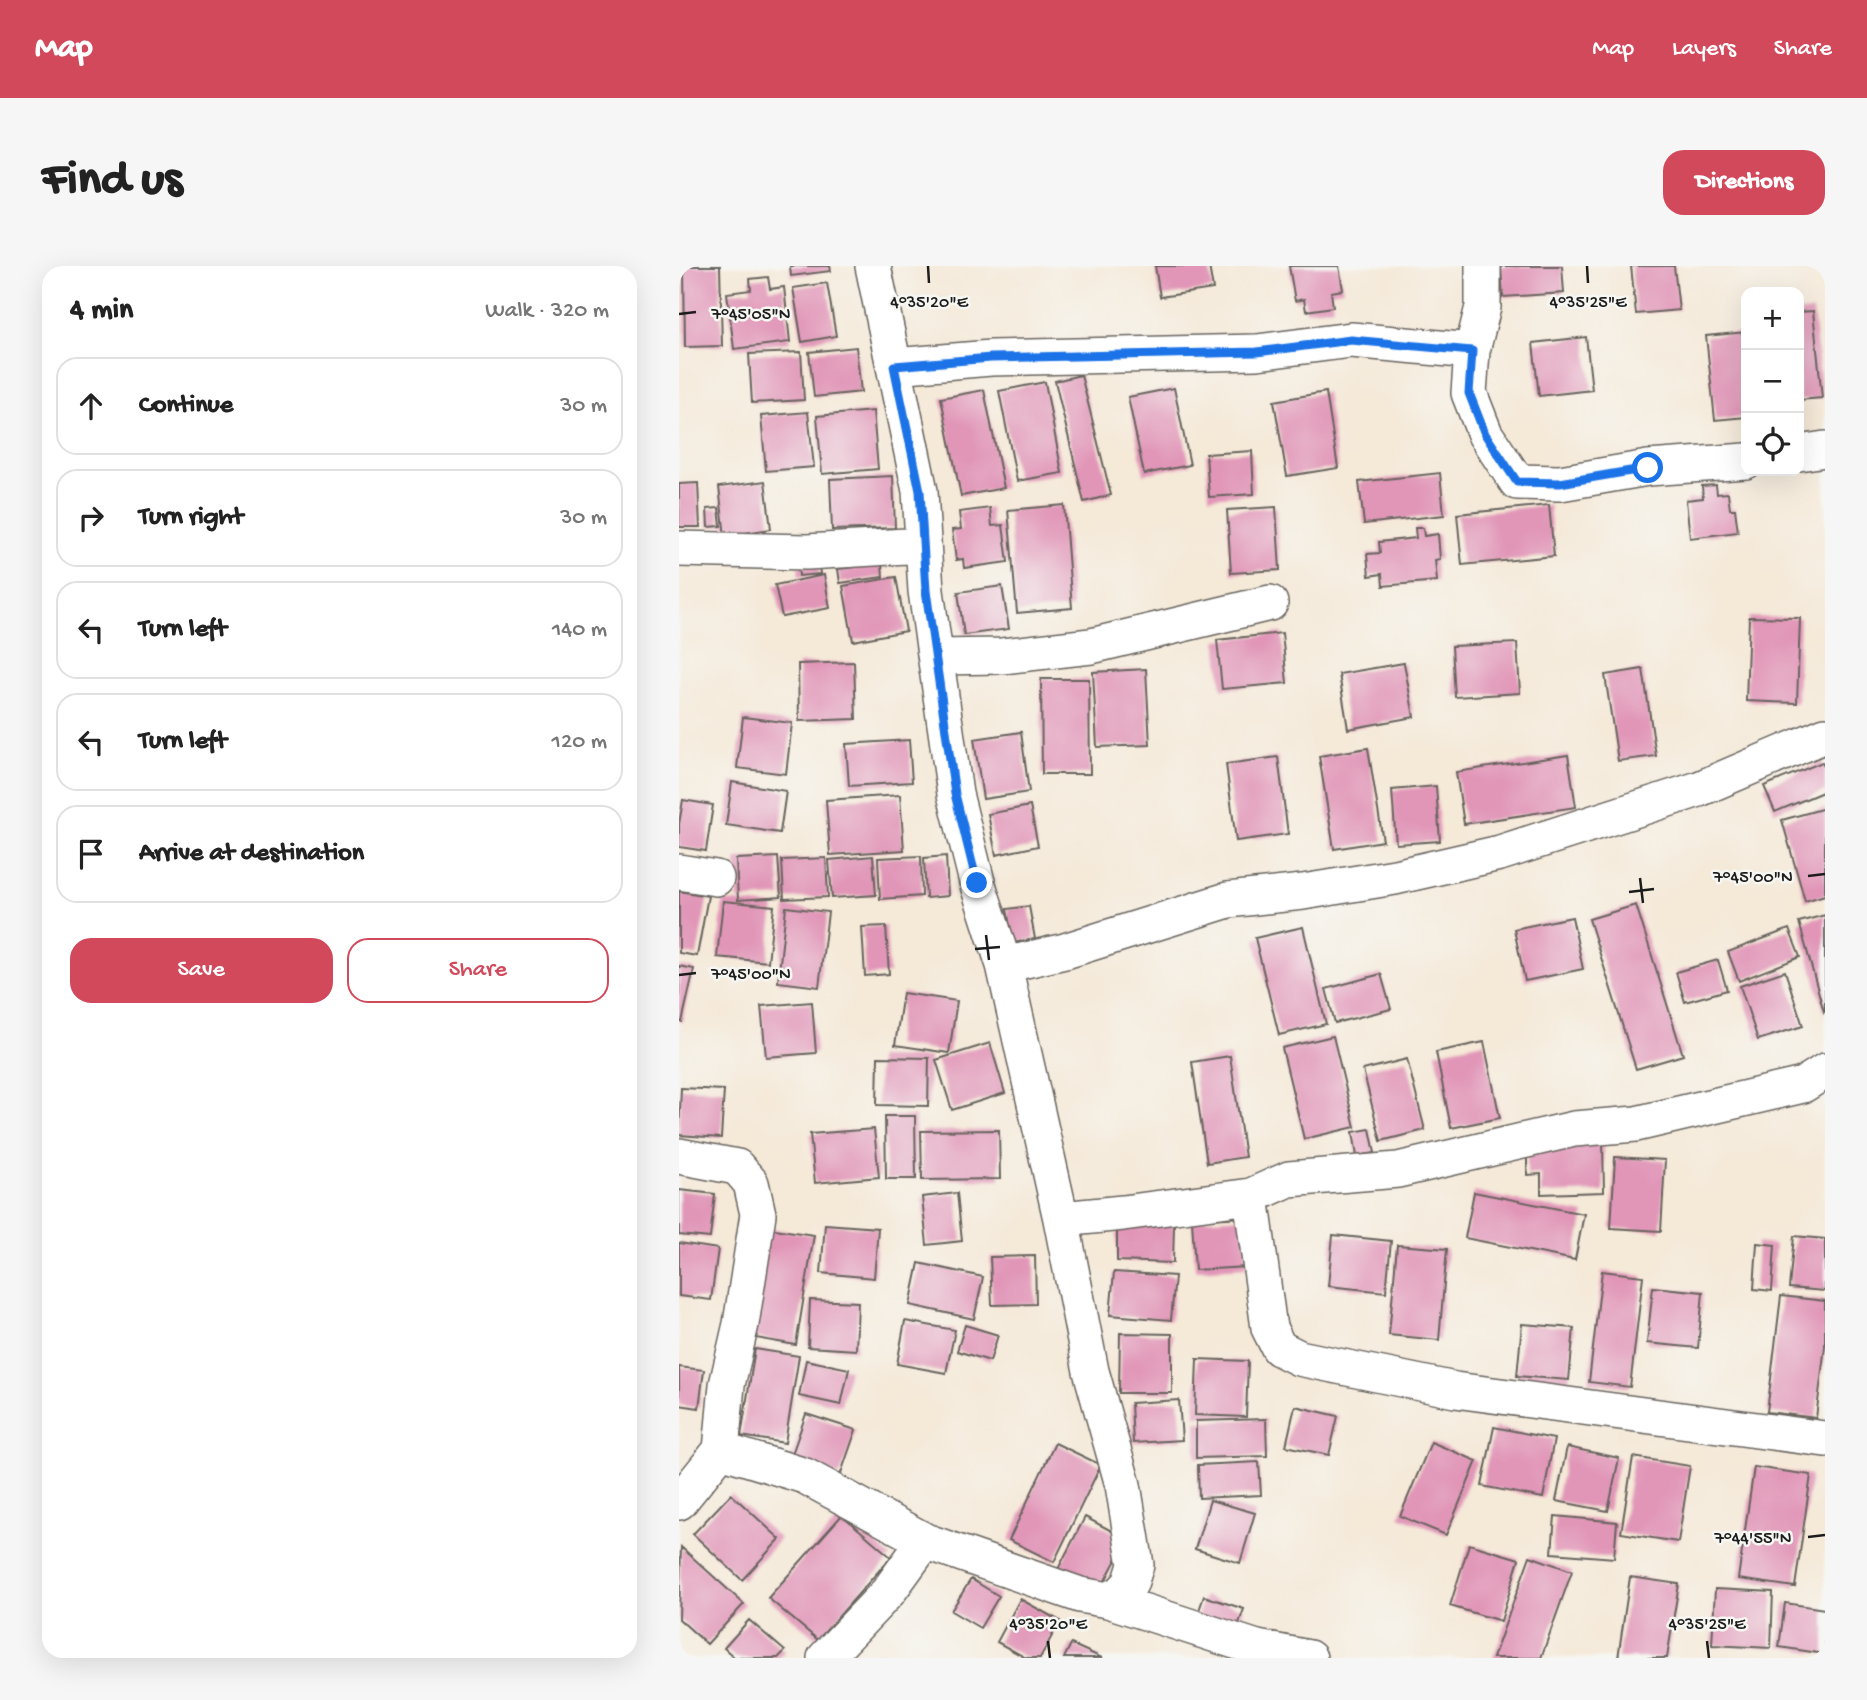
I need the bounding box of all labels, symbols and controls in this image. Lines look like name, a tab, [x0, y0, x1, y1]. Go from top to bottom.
text: Map	[35, 30, 92, 68]
text: Map	[1592, 35, 1634, 64]
text: Layers	[1672, 35, 1736, 64]
text: Share	[1774, 35, 1832, 64]
button: Directions	[1663, 150, 1825, 215]
text: Find us	[42, 153, 182, 211]
map controls	[1741, 287, 1804, 476]
button: +	[1741, 287, 1804, 350]
text: 4°35'20"E	[890, 293, 969, 314]
text: 4°35'25"E	[1550, 293, 1627, 314]
text: 4 min	[70, 294, 133, 329]
text: Walk · 320 m	[485, 298, 609, 325]
text: 7°45'05"N	[711, 305, 790, 326]
button: −	[1741, 350, 1804, 413]
icon: ahead	[72, 387, 110, 425]
text: Continue	[139, 391, 233, 422]
text: 30 m	[560, 393, 607, 420]
button: locate	[1741, 413, 1804, 476]
route start	[1632, 452, 1663, 483]
icon: right	[72, 499, 110, 537]
text: Turn right	[139, 503, 243, 534]
text: 30 m	[560, 505, 607, 532]
icon: left	[72, 611, 110, 649]
text: Turn left	[139, 615, 227, 646]
text: 140 m	[552, 617, 607, 644]
icon: left	[72, 723, 110, 761]
text: Turn left	[139, 727, 227, 758]
text: 120 m	[552, 729, 607, 756]
icon: arrive	[72, 835, 110, 873]
text: Arrive at destination	[139, 839, 364, 870]
route end	[961, 867, 992, 898]
text: 7°45'00"N	[1712, 868, 1793, 889]
button: Save	[70, 938, 333, 1003]
button: Share	[347, 938, 609, 1003]
text: 7°45'00"N	[710, 965, 791, 986]
text: 7°44'55"N	[1713, 1529, 1792, 1550]
text: 4°35'20"E	[1009, 1615, 1088, 1636]
text: 4°35'25"E	[1669, 1615, 1746, 1636]

